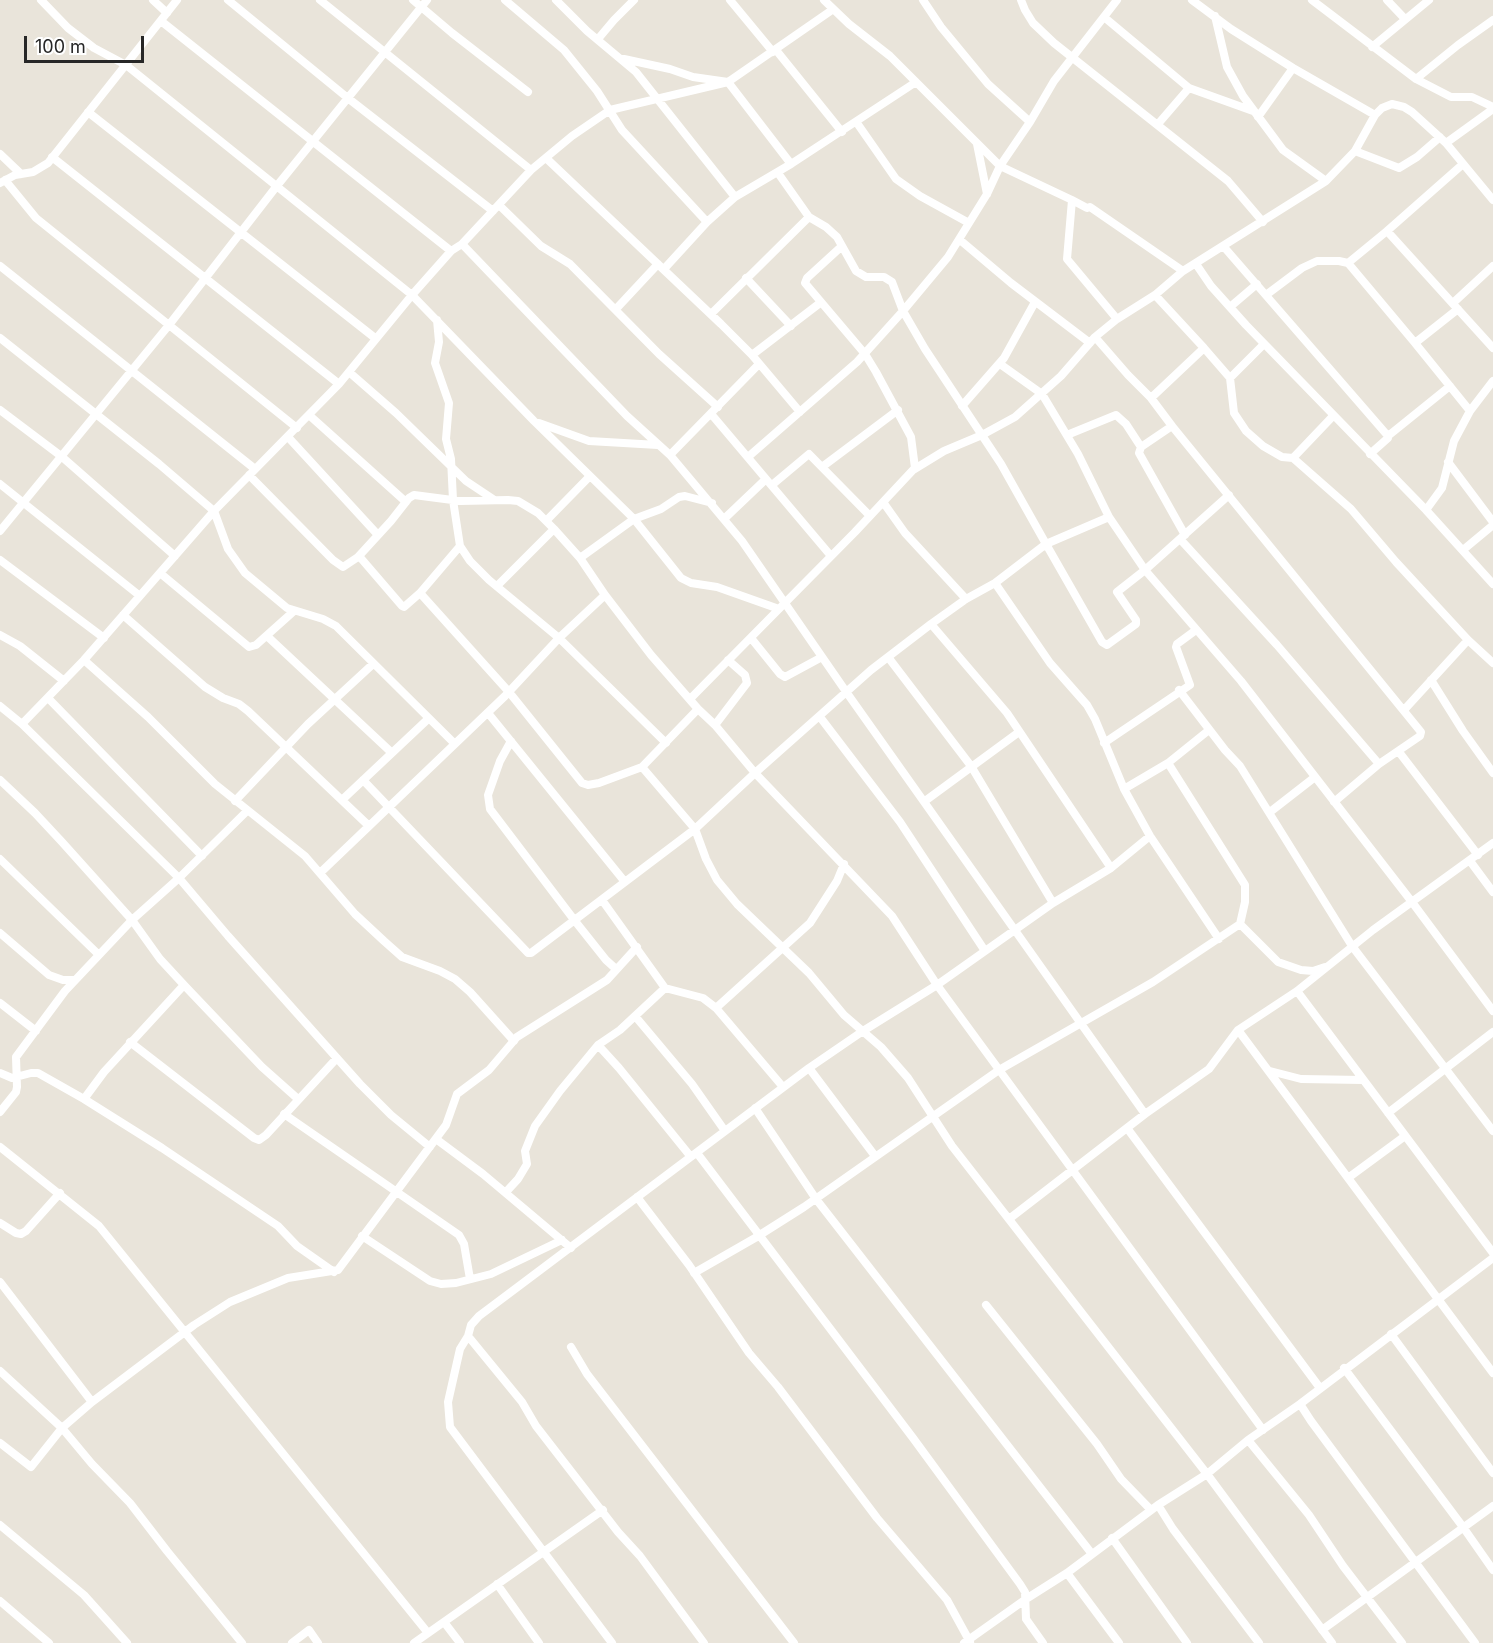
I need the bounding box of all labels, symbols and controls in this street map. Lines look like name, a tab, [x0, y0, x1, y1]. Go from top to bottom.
scale bar	[27, 24, 147, 62]
text: 100 m	[35, 36, 86, 57]

